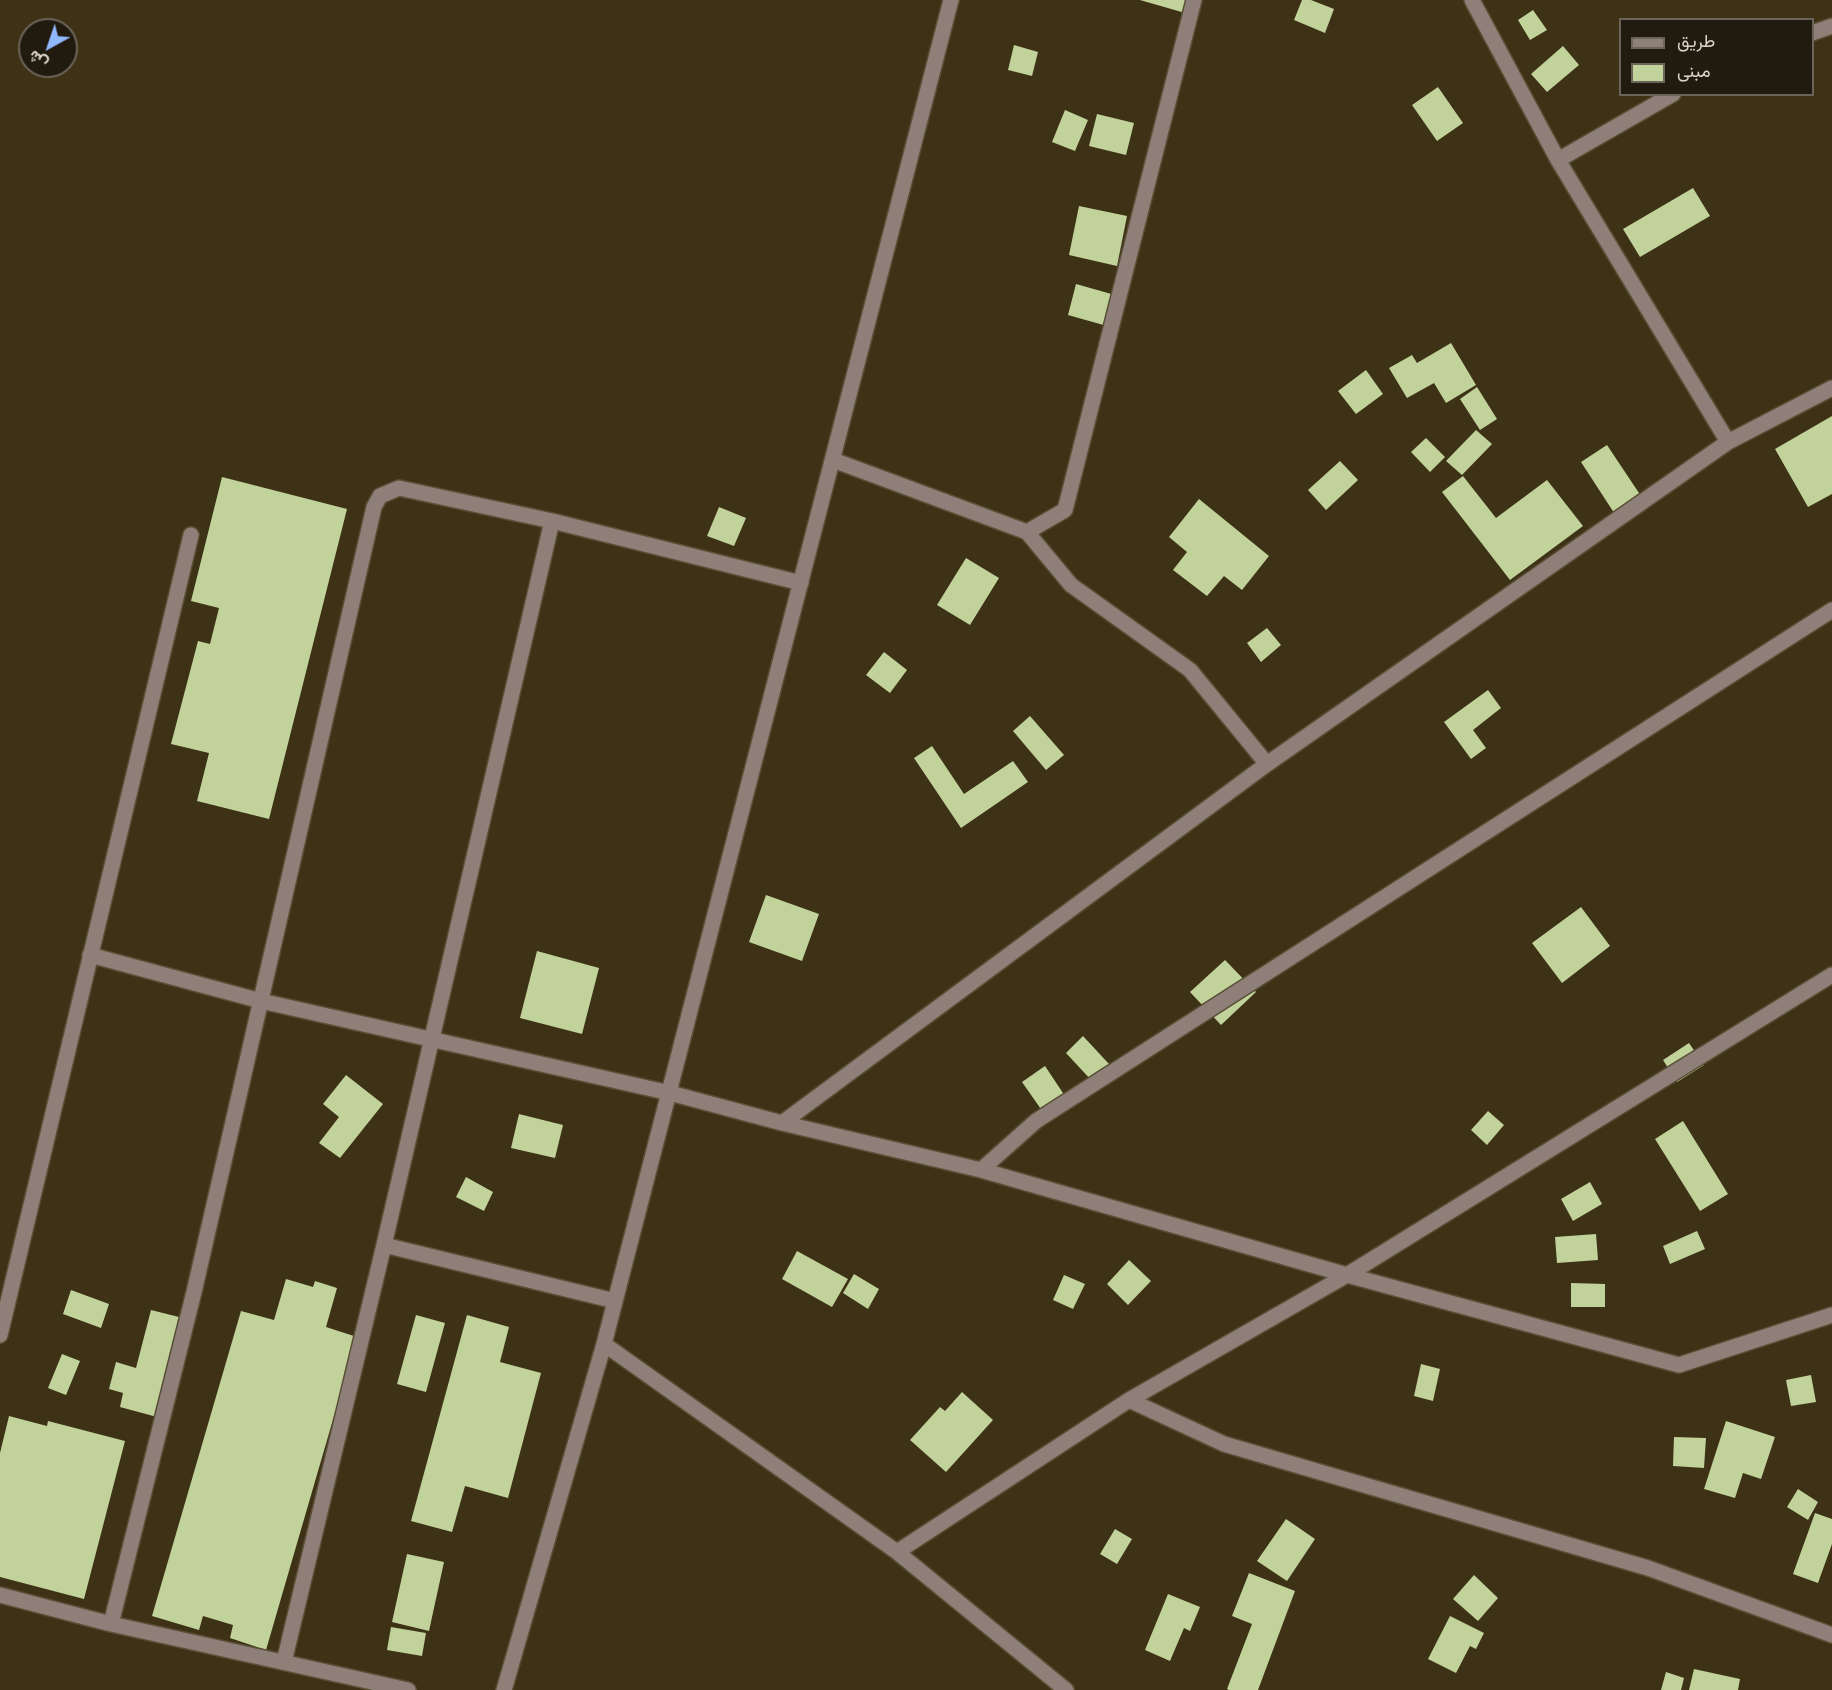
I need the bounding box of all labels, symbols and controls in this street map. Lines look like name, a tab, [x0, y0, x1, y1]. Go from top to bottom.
north arrow	[18, 18, 78, 78]
legend	[1619, 18, 1814, 96]
text: طريق	[1677, 30, 1715, 51]
text: ش	[25, 47, 51, 73]
text: مبنى	[1677, 60, 1711, 81]

